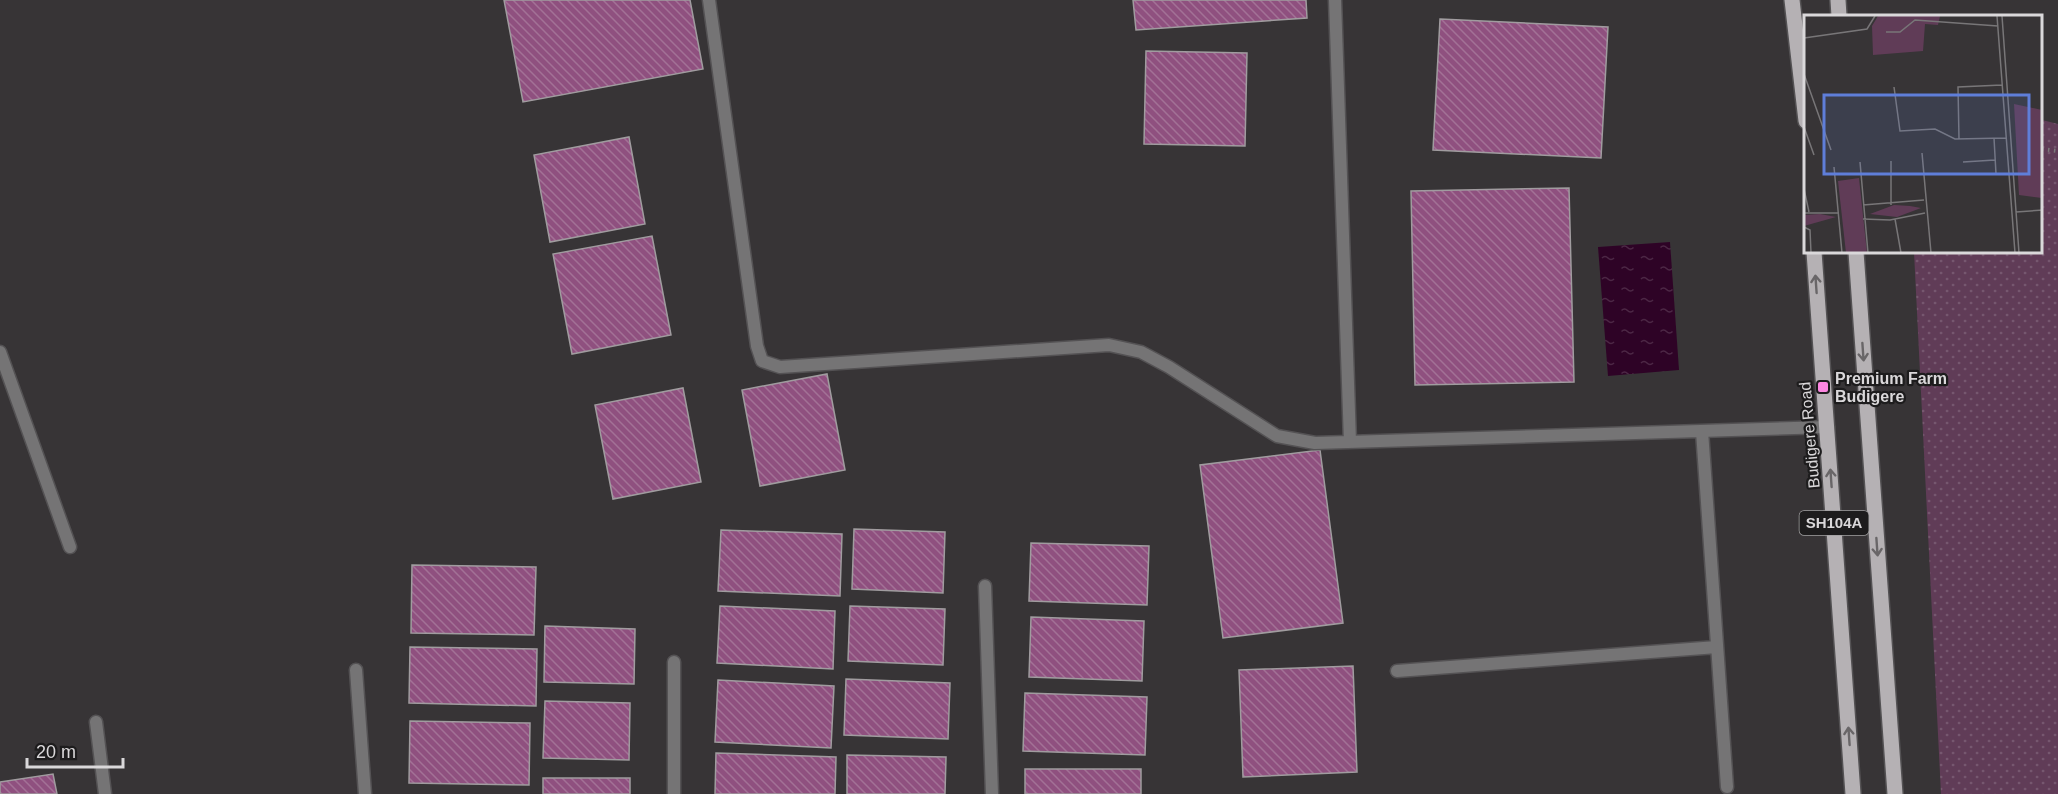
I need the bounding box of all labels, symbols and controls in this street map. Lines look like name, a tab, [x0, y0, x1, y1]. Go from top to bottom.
inset map	[1804, 15, 2043, 254]
one-way arrow	[1811, 274, 1822, 294]
one-way arrow	[1858, 342, 1869, 362]
place label: Premium Farm Budigere	[1835, 370, 1947, 405]
marker: Premium Farm Budigere	[1816, 380, 1830, 394]
street label: Budigere Road	[1796, 381, 1823, 489]
one-way arrow	[1826, 469, 1837, 489]
road number: SH104A	[1800, 511, 1868, 535]
one-way arrow	[1872, 536, 1883, 556]
one-way arrow	[1843, 726, 1854, 746]
scale bar	[27, 731, 123, 769]
text: 20 m	[36, 742, 76, 762]

